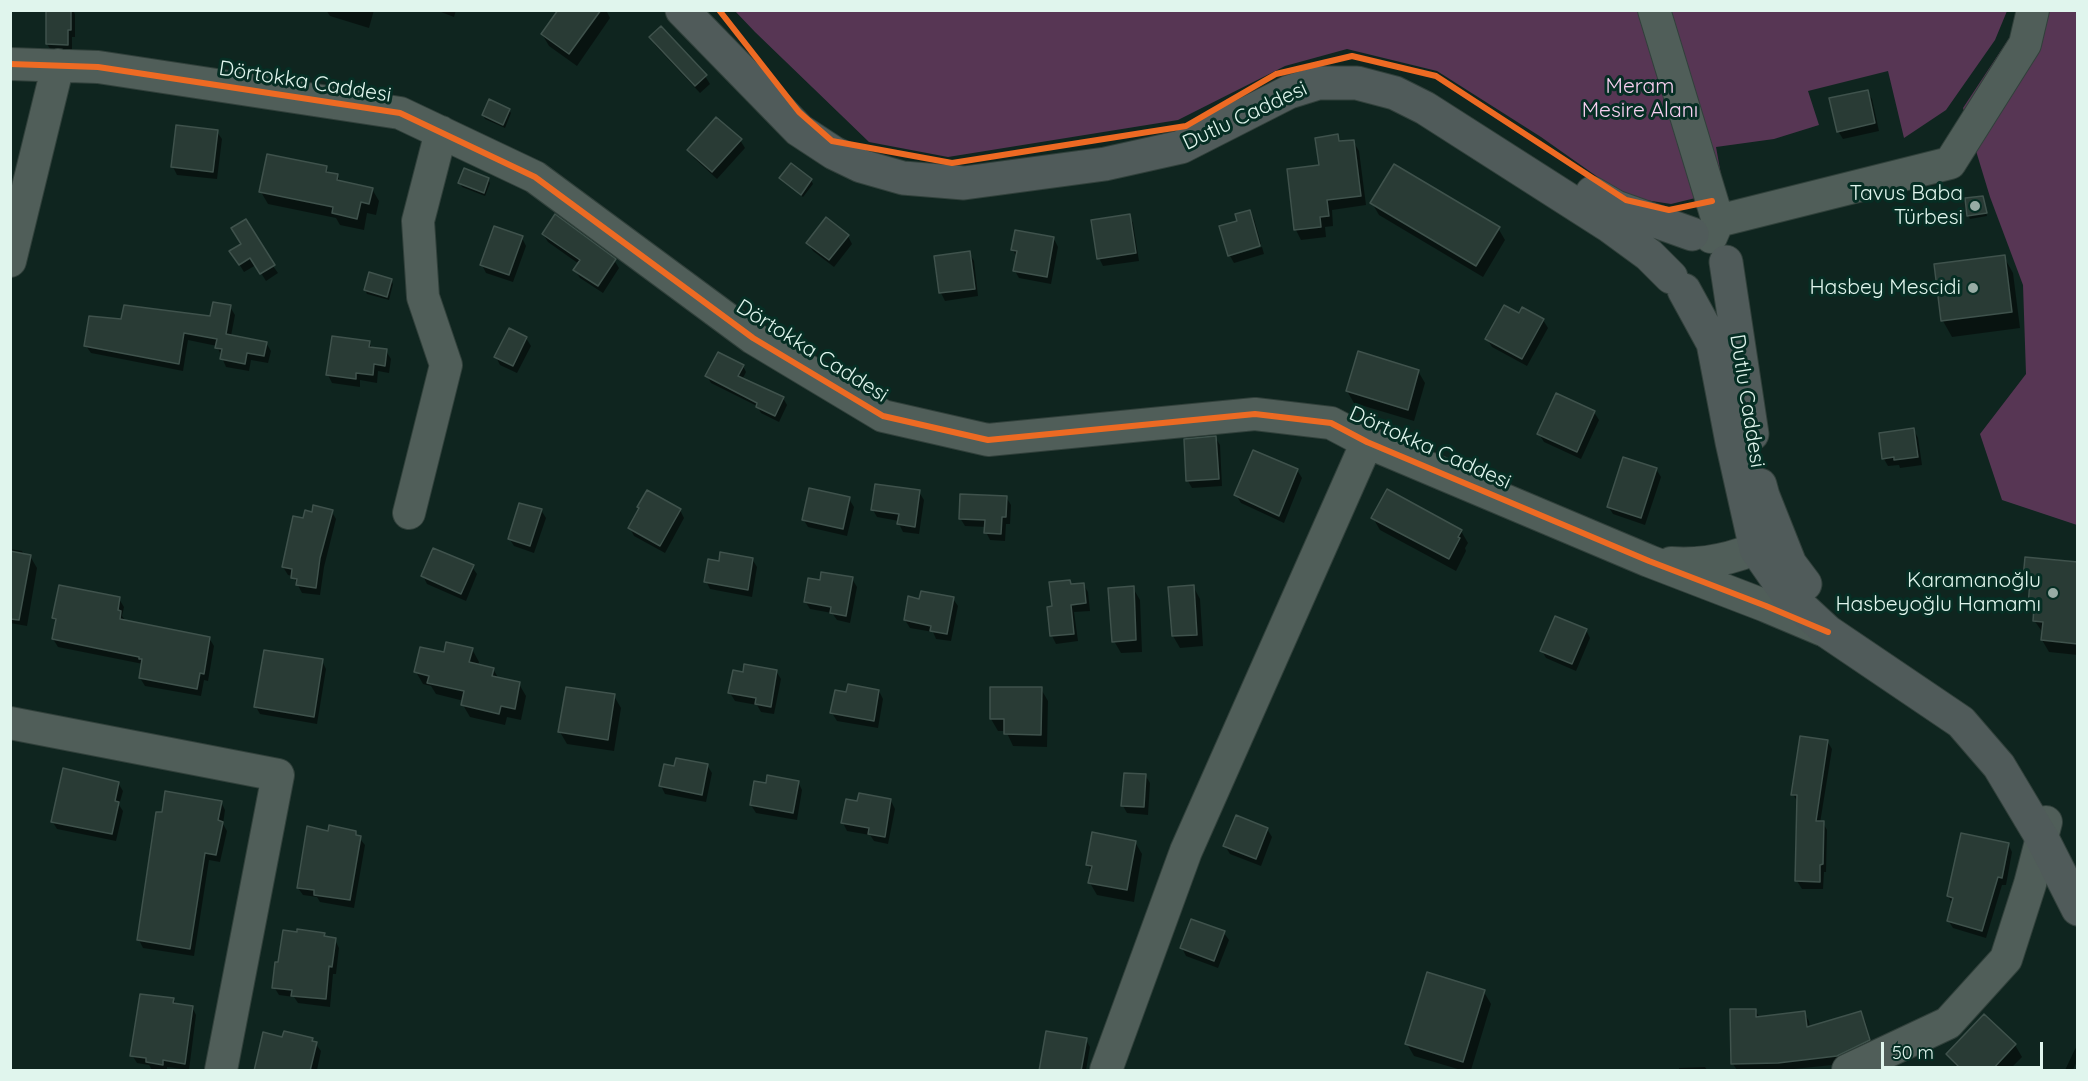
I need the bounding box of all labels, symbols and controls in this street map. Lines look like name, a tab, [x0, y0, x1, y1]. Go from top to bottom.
street label: Dörtokka Caddesi	[217, 56, 393, 108]
park label: Meram Mesire Alanı	[1582, 74, 1698, 124]
street label: Dutlu Caddesi	[1179, 76, 1311, 156]
place label: Tavus Baba Türbesi	[1849, 181, 1963, 231]
marker: Tavus Baba Türbesi	[1968, 199, 1982, 213]
place label: Hasbey Mescidi	[1809, 275, 1961, 301]
marker: Hasbey Mescidi	[1966, 281, 1980, 295]
street label: Dörtokka Caddesi	[731, 294, 893, 408]
street label: Dutlu Caddesi	[1724, 333, 1770, 469]
street label: Dörtokka Caddesi	[1345, 401, 1515, 495]
place label: Karamanoğlu Hasbeyoğlu Hamamı	[1835, 568, 2041, 618]
marker: Karamanoğlu Hasbeyoğlu Hamamı	[2046, 586, 2060, 600]
scale bar	[1884, 1030, 2046, 1068]
text: 50 m	[1892, 1041, 1934, 1064]

